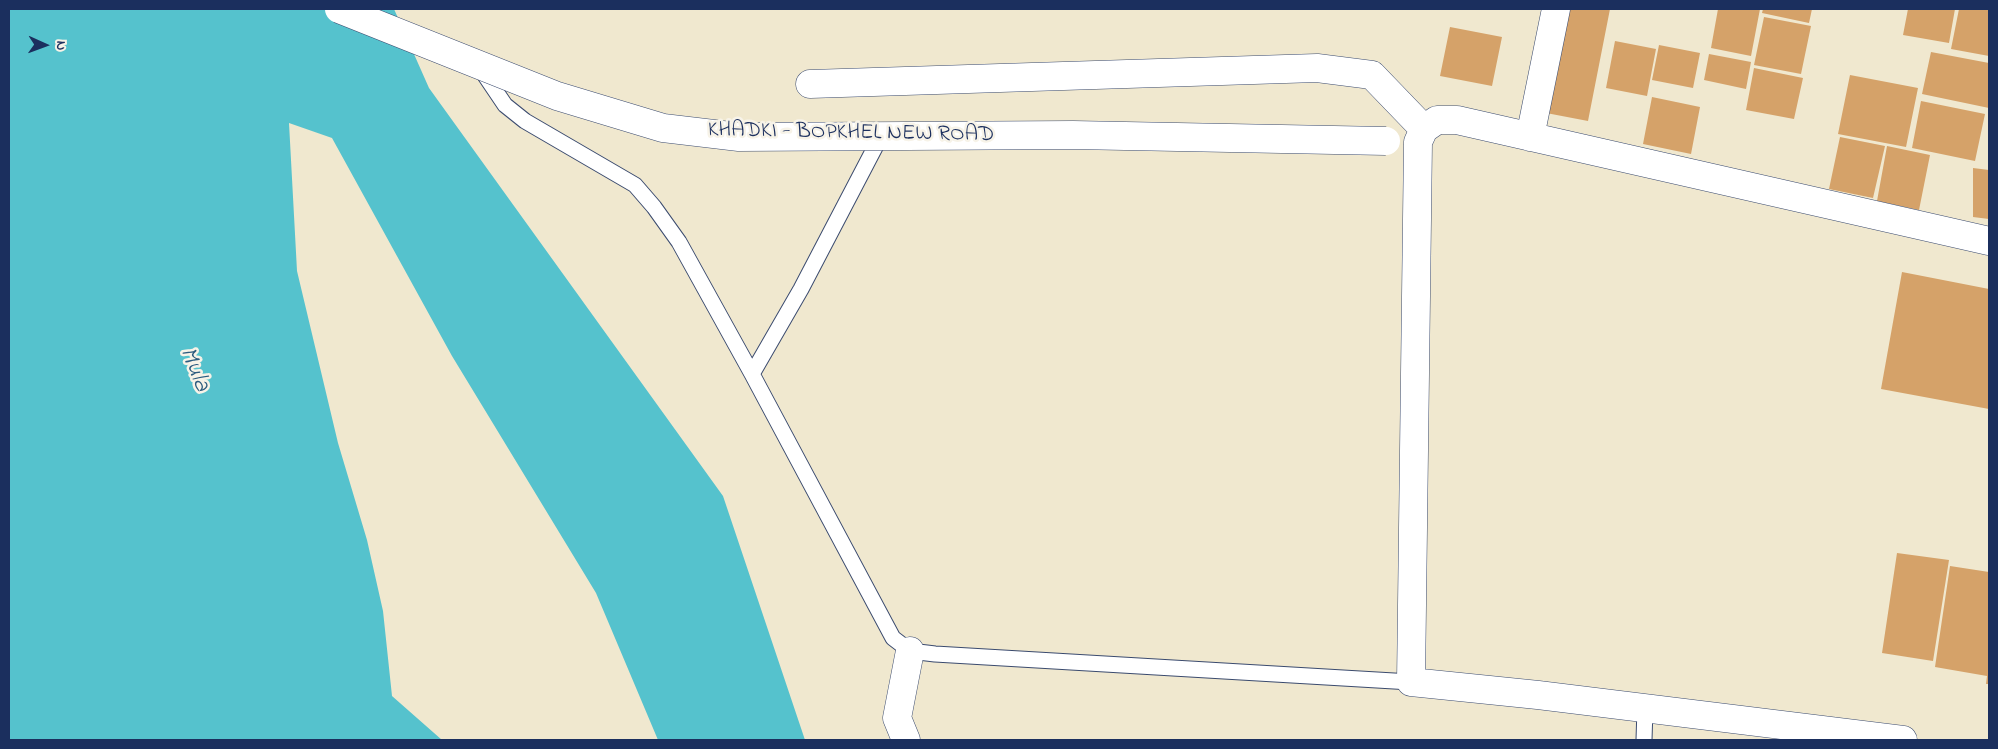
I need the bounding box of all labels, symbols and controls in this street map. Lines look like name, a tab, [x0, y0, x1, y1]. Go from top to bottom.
north arrow	[20, 20, 70, 70]
text: N	[50, 40, 71, 51]
street label: KHADKI - BOPKHEL NEW ROAD	[707, 118, 995, 150]
water label: Mula	[171, 344, 215, 396]

